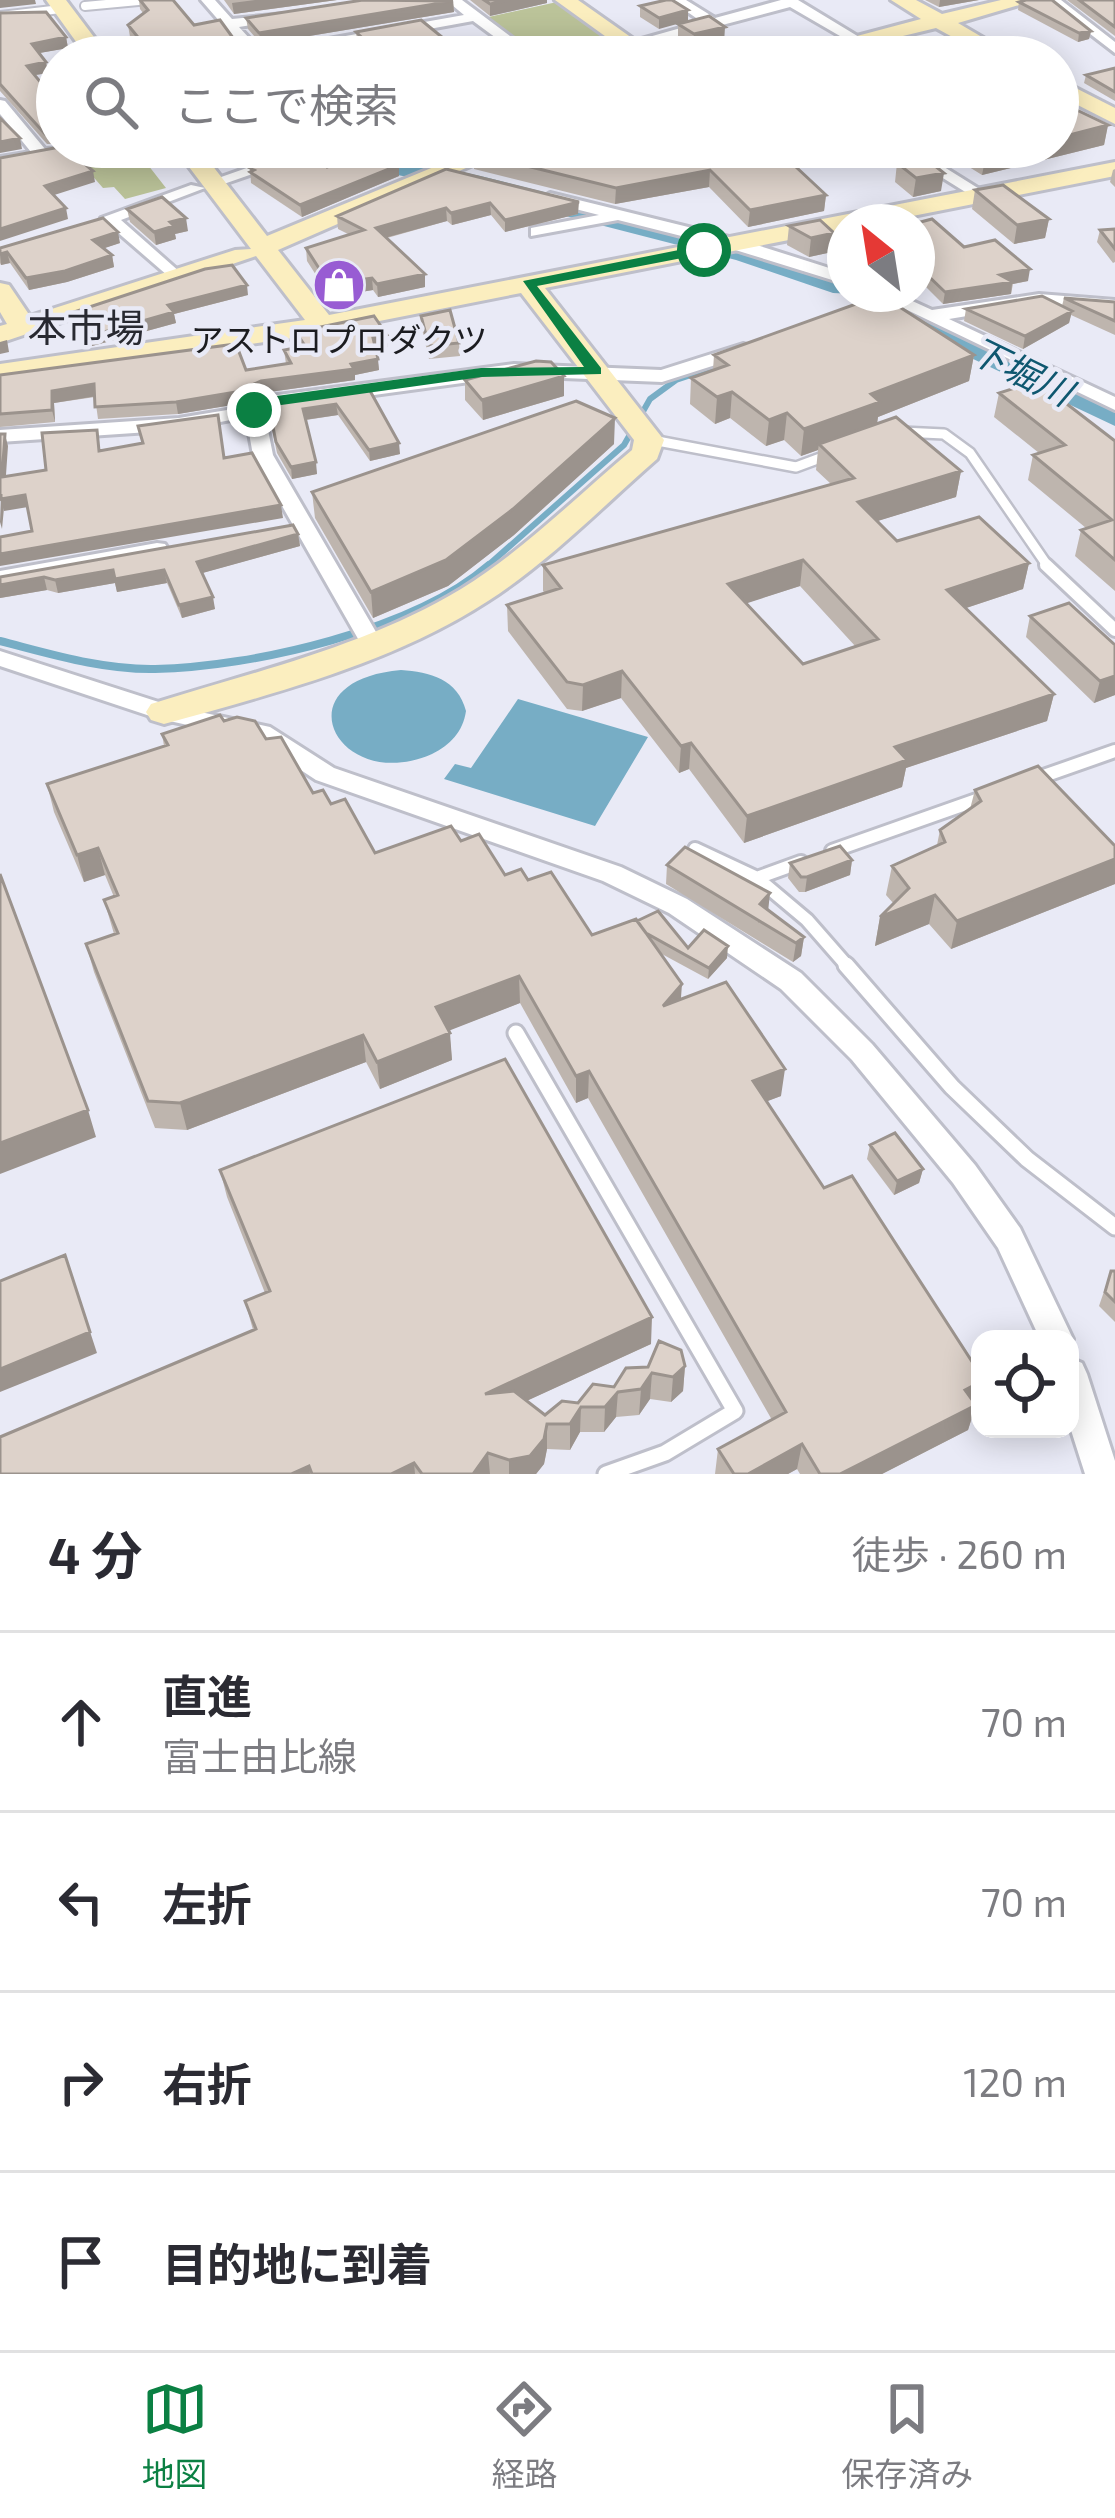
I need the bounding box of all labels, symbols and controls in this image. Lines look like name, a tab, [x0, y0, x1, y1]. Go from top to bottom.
search box	[36, 36, 1079, 168]
icon: search	[78, 69, 144, 135]
text: ここで検索	[174, 77, 399, 131]
north arrow	[827, 204, 935, 312]
route start	[677, 223, 731, 277]
shop icon: アストロプロダクツ	[311, 257, 367, 313]
district label: 本市場	[27, 303, 145, 350]
place label: アストロプロダクツ	[191, 319, 488, 359]
water label: 下堀川	[964, 327, 1084, 415]
route end	[227, 383, 281, 437]
map controls	[971, 1330, 1079, 1438]
button: locate	[971, 1330, 1079, 1438]
text: 4 分	[48, 1523, 143, 1584]
text: 徒歩 · 260 m	[852, 1530, 1067, 1577]
text: 直進	[162, 1668, 252, 1722]
icon: ahead	[48, 1689, 114, 1755]
text: 70 m	[981, 1698, 1067, 1745]
text: 富士由比線	[162, 1732, 357, 1779]
icon: left	[48, 1869, 114, 1935]
text: 左折	[162, 1876, 252, 1930]
text: 70 m	[981, 1878, 1067, 1925]
icon: right	[48, 2049, 114, 2115]
text: 右折	[162, 2056, 252, 2110]
text: 120 m	[963, 2058, 1067, 2105]
icon: arrive	[48, 2229, 114, 2295]
text: 目的地に到着	[162, 2236, 432, 2290]
tab: 地図	[142, 2376, 208, 2496]
tab: 経路	[491, 2376, 557, 2496]
tab: 保存済み	[841, 2376, 973, 2496]

